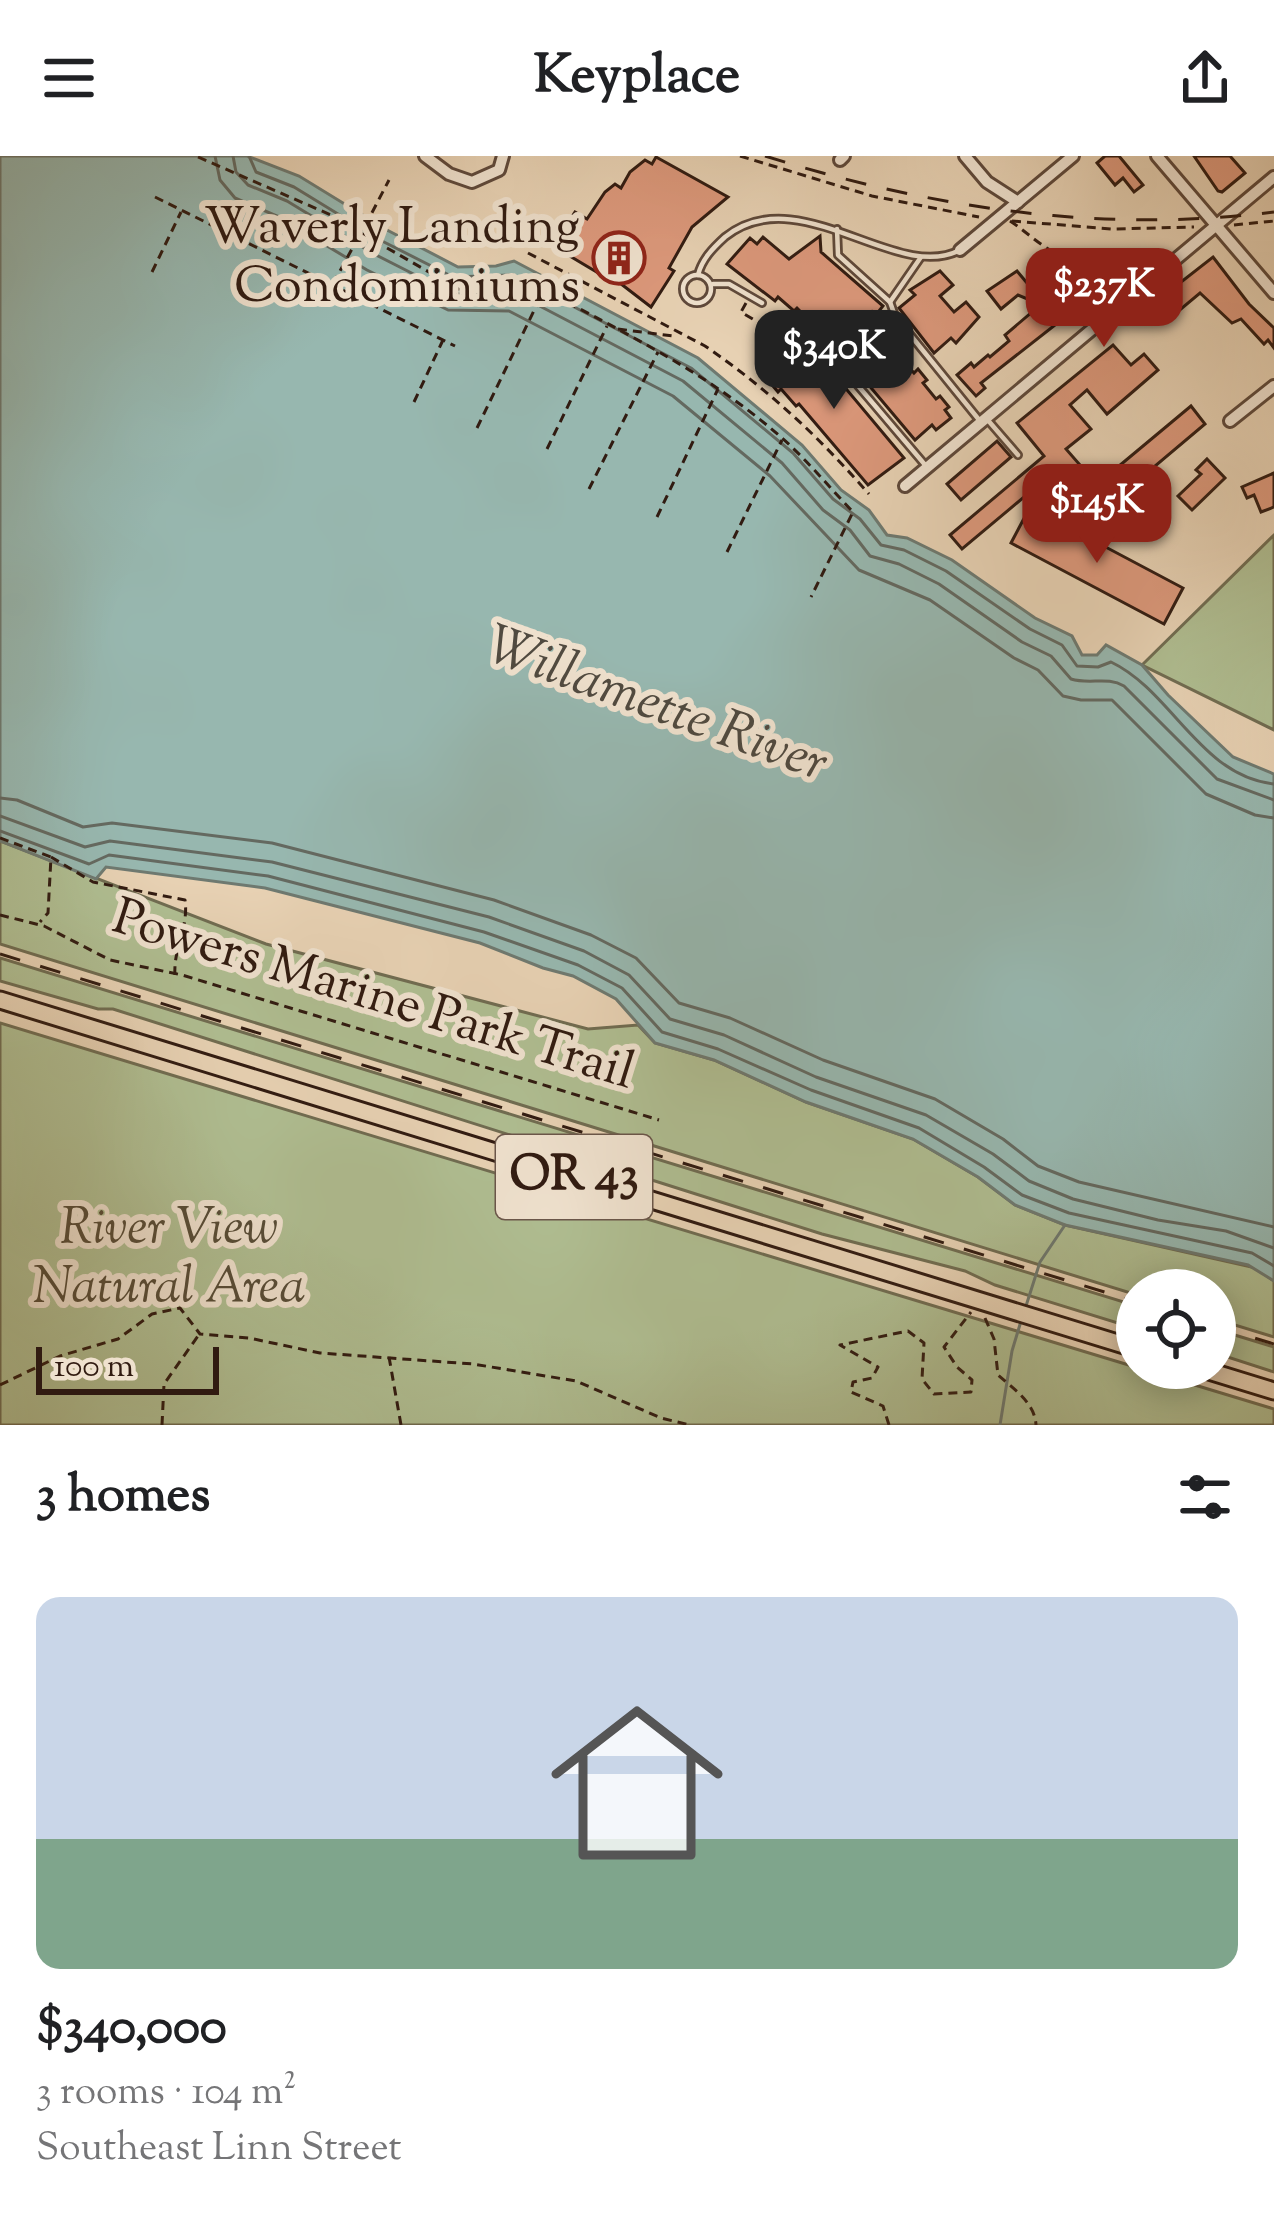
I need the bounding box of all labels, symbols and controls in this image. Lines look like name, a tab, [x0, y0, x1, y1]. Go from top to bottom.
text: Keyplace	[534, 39, 740, 117]
icon: menu	[36, 45, 102, 111]
icon: share	[1172, 45, 1238, 111]
place label: Waverly Landing Condominiums	[204, 193, 580, 325]
building icon: Waverly Landing Condominiums	[591, 230, 647, 286]
pin: $237K	[1020, 248, 1188, 350]
text: $237K	[1053, 259, 1155, 315]
pin: $340K	[750, 310, 918, 412]
text: $340K	[782, 321, 886, 377]
pin: $145K	[1013, 464, 1181, 566]
text: $145K	[1049, 475, 1145, 531]
water label: Willamette River	[474, 609, 838, 805]
street label: Powers Marine Park Trail	[103, 883, 643, 1111]
road number: OR 43	[496, 1135, 652, 1219]
park label: River View Natural Area	[33, 1193, 305, 1325]
map controls	[1116, 1269, 1236, 1389]
button: locate	[1116, 1269, 1236, 1389]
scale bar	[36, 1341, 219, 1394]
text: 100 m	[54, 1344, 134, 1392]
text: 3 homes	[36, 1461, 210, 1534]
icon: filters	[1172, 1464, 1238, 1530]
icon: home	[529, 1675, 745, 1891]
text: $340,000	[36, 1993, 227, 2066]
text: 3 rooms · 104 m²	[36, 2066, 296, 2122]
text: Southeast Linn Street	[36, 2122, 402, 2178]

